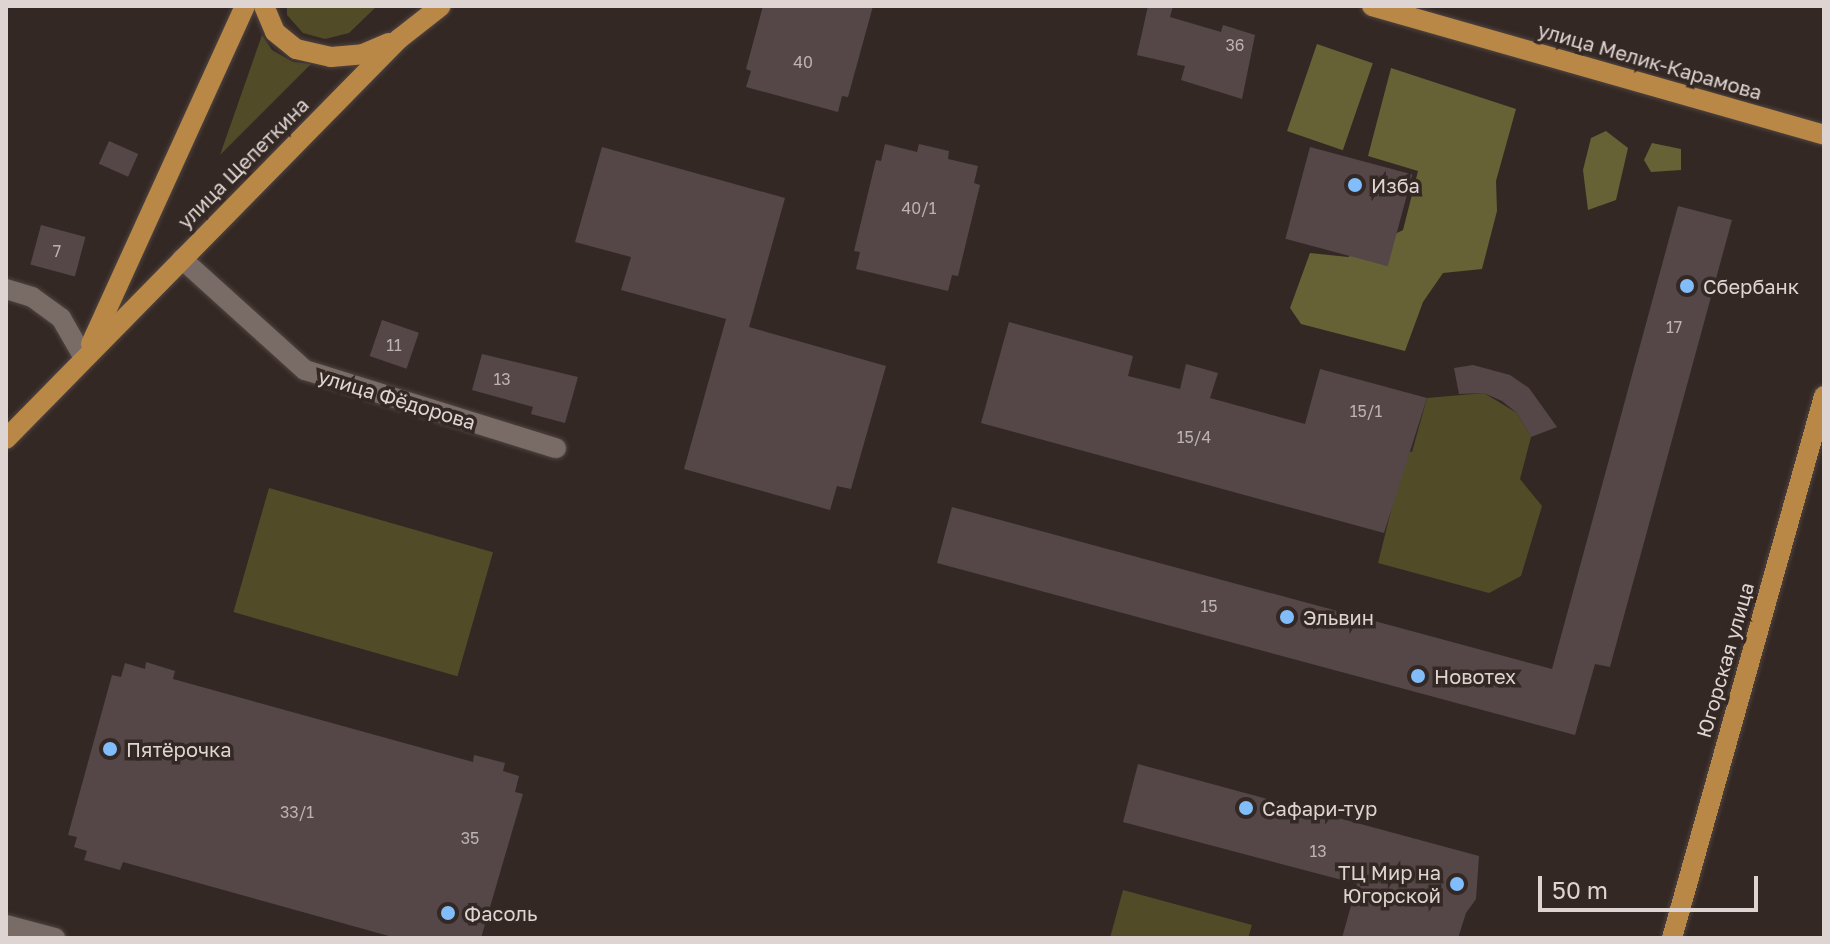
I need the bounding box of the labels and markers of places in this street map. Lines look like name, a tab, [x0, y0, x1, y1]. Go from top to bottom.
place label: Изба	[1371, 173, 1420, 197]
marker: Изба	[1346, 176, 1364, 194]
place label: Сбербанк	[1703, 274, 1799, 298]
marker: Сбербанк	[1678, 277, 1696, 295]
place label: Эльвин	[1303, 605, 1374, 629]
marker: Эльвин	[1278, 608, 1296, 626]
place label: Новотех	[1434, 664, 1516, 688]
marker: Новотех	[1409, 667, 1427, 685]
place label: Пятёрочка	[126, 737, 232, 761]
marker: Пятёрочка	[101, 740, 119, 758]
place label: Сафари-тур	[1262, 796, 1377, 820]
marker: Сафари-тур	[1237, 799, 1255, 817]
place label: ТЦ Мир на Югорской	[1338, 860, 1441, 907]
marker: ТЦ Мир на Югорской	[1448, 875, 1466, 893]
place label: Фасоль	[464, 901, 537, 925]
marker: Фасоль	[439, 904, 457, 922]

